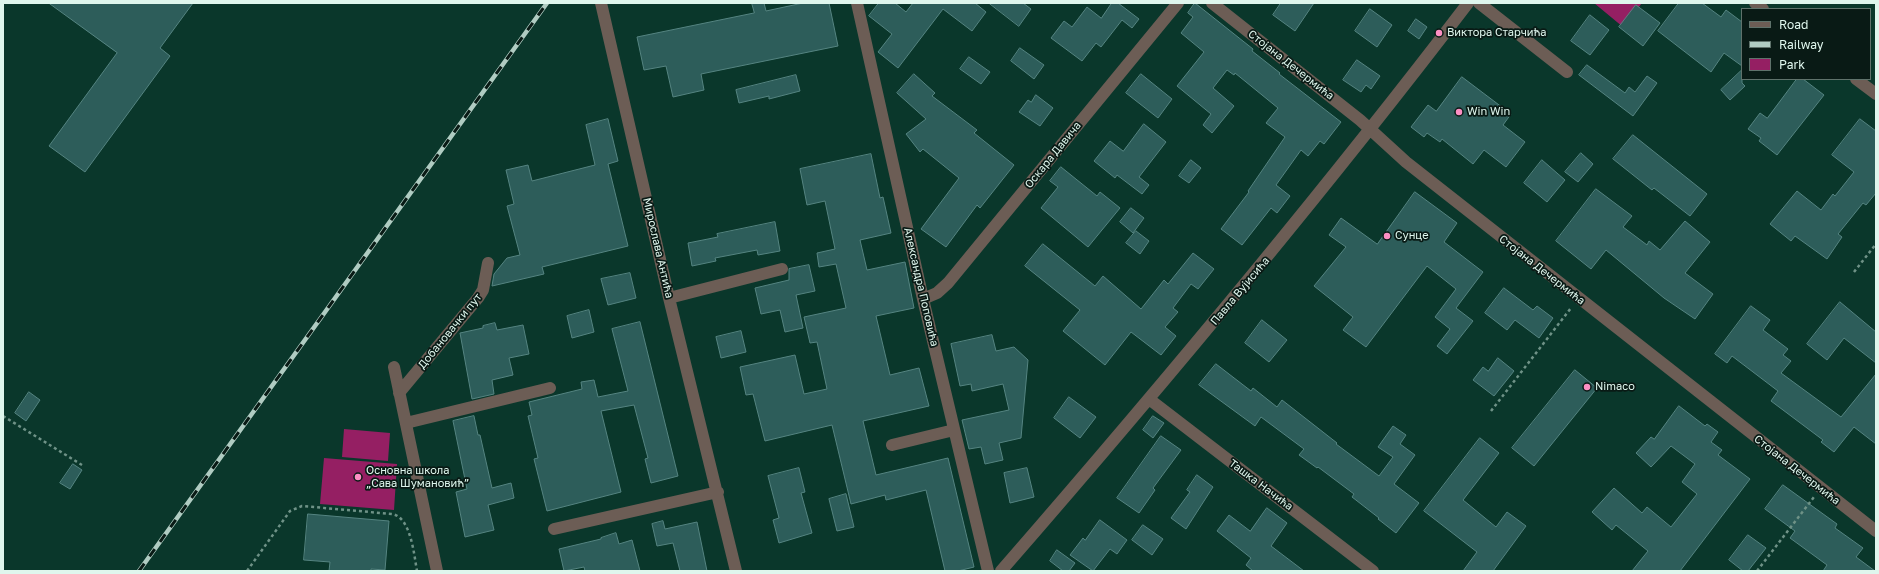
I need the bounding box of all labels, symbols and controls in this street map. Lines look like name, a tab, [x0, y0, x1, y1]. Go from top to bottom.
legend	[1741, 8, 1871, 80]
text: Road	[1779, 17, 1808, 32]
place label: Виктора Старчића	[1447, 26, 1546, 40]
street label: Стојана Дечермића	[1245, 27, 1337, 103]
marker: Виктора Старчића	[1434, 28, 1444, 38]
text: Railway	[1779, 37, 1824, 52]
text: Park	[1779, 57, 1805, 72]
place label: Win Win	[1467, 105, 1510, 119]
marker: Win Win	[1454, 107, 1464, 117]
street label: Оскара Давича	[1022, 119, 1084, 191]
street label: Мирослава Антића	[640, 197, 676, 299]
street label: Александра Поповића	[901, 226, 941, 348]
place label: Сунце	[1395, 229, 1429, 243]
marker: Сунце	[1382, 231, 1392, 241]
street label: Стојана Дечермића	[1496, 232, 1588, 308]
street label: Павла Вујисића	[1208, 254, 1272, 328]
street label: Добановачки пут	[416, 291, 484, 371]
place label: Nimaco	[1595, 380, 1635, 394]
marker: Nimaco	[1582, 382, 1592, 392]
street label: Стојана Дечермића	[1751, 432, 1843, 508]
street label: Ташка Начића	[1226, 457, 1296, 513]
place label: Основна школа „Сава Шумановић”	[366, 464, 469, 490]
marker: Основна школа „Сава Шумановић”	[353, 472, 363, 482]

